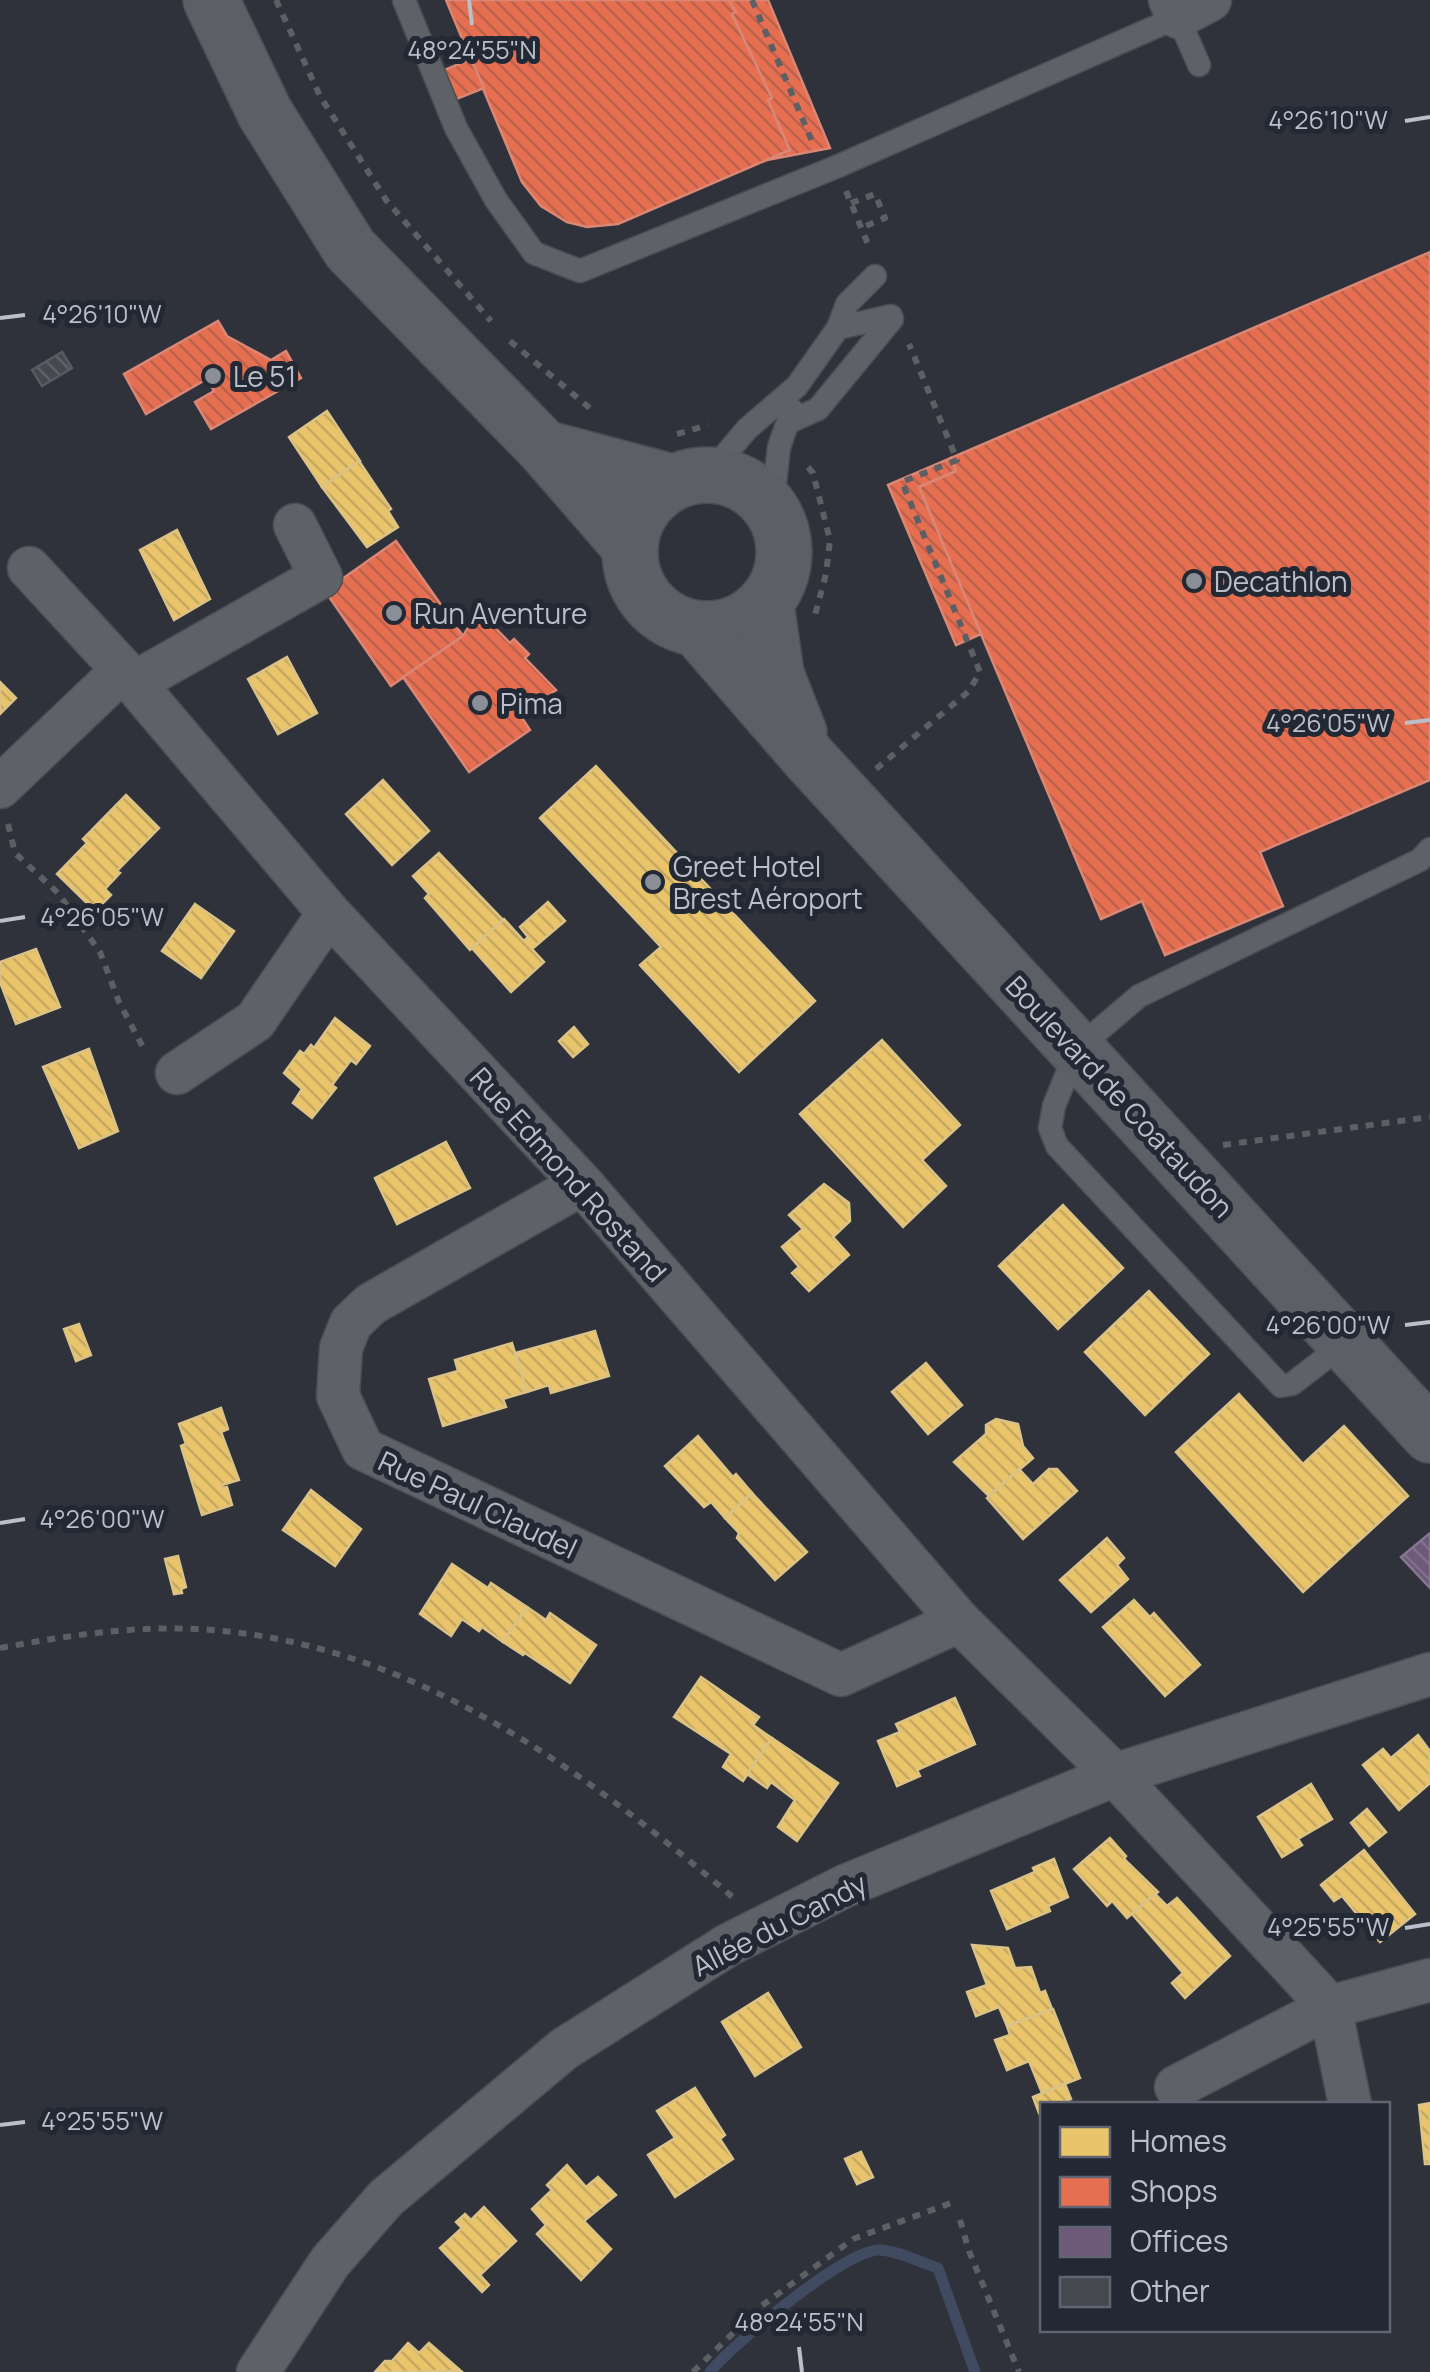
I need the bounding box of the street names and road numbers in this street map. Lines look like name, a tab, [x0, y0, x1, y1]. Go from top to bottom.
street label: Boulevard de Coataudon	[998, 967, 1242, 1225]
street label: Rue Edmond Rostand	[462, 1059, 676, 1289]
street label: Rue Paul Claudel	[372, 1441, 584, 1567]
street label: Allée du Candy	[685, 1864, 873, 1984]

